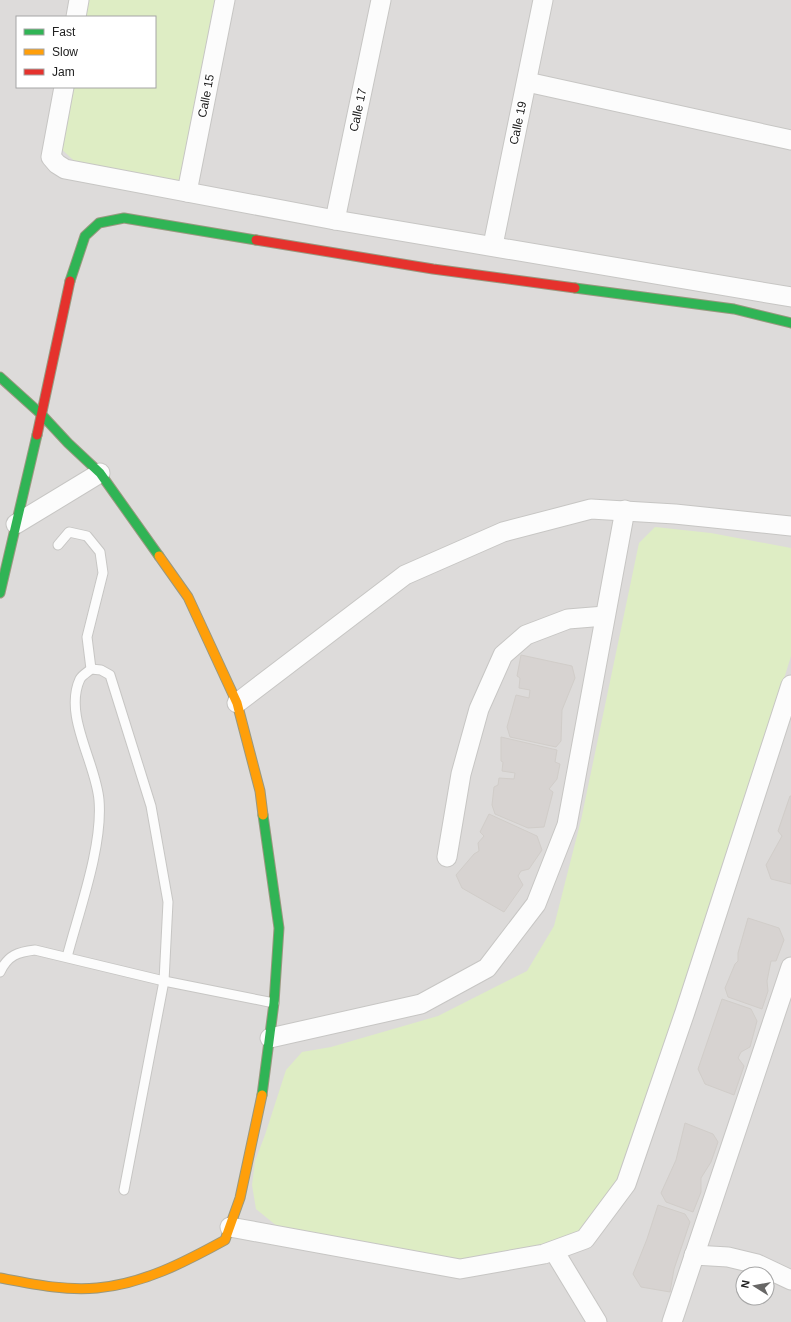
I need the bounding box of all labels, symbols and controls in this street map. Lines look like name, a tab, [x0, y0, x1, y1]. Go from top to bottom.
legend	[16, 16, 156, 88]
text: Fast	[52, 25, 76, 39]
text: Slow	[52, 45, 78, 59]
text: Jam	[52, 65, 75, 79]
street label: Calle 15	[195, 73, 217, 119]
street label: Calle 17	[347, 87, 369, 133]
street label: Calle 19	[507, 100, 529, 146]
north arrow	[735, 1266, 775, 1306]
text: N	[739, 1279, 752, 1289]

